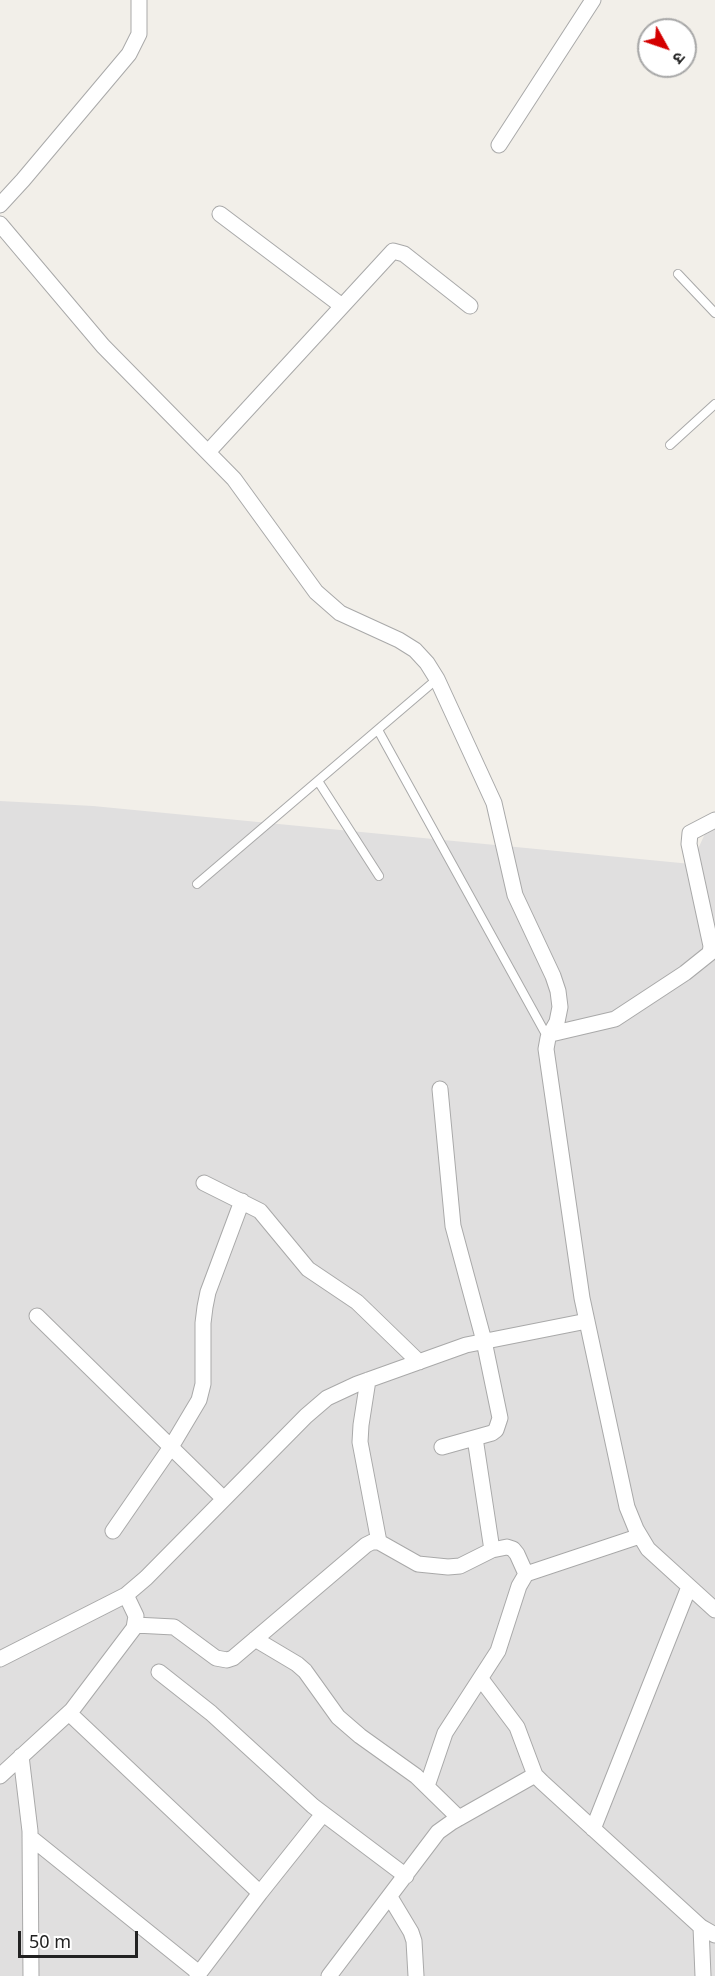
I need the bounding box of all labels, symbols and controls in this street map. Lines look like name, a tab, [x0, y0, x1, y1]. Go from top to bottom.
north arrow	[637, 18, 697, 78]
text: उ	[668, 48, 691, 69]
scale bar	[21, 1919, 141, 1957]
text: 50 m	[29, 1929, 71, 1953]

